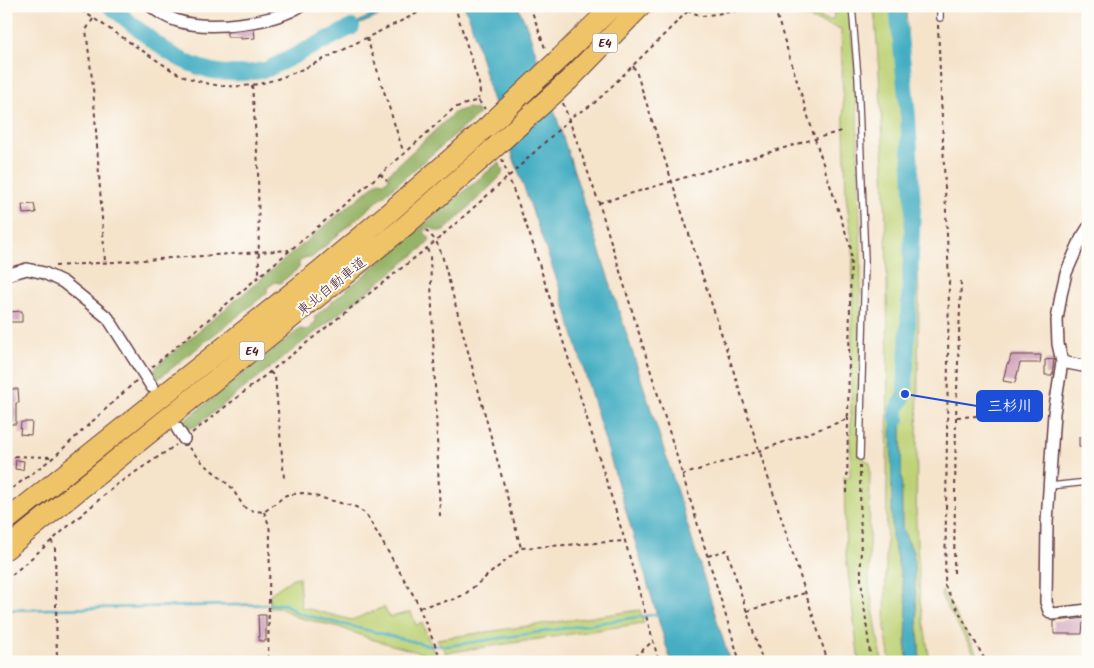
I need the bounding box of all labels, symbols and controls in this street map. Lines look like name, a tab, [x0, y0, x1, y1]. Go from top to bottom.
road number: E4	[592, 34, 618, 52]
street label: 東北自動車道	[292, 252, 371, 322]
road number: E4	[240, 342, 264, 361]
callout: 三杉川	[977, 391, 1042, 421]
text: 三杉川	[987, 395, 1033, 419]

